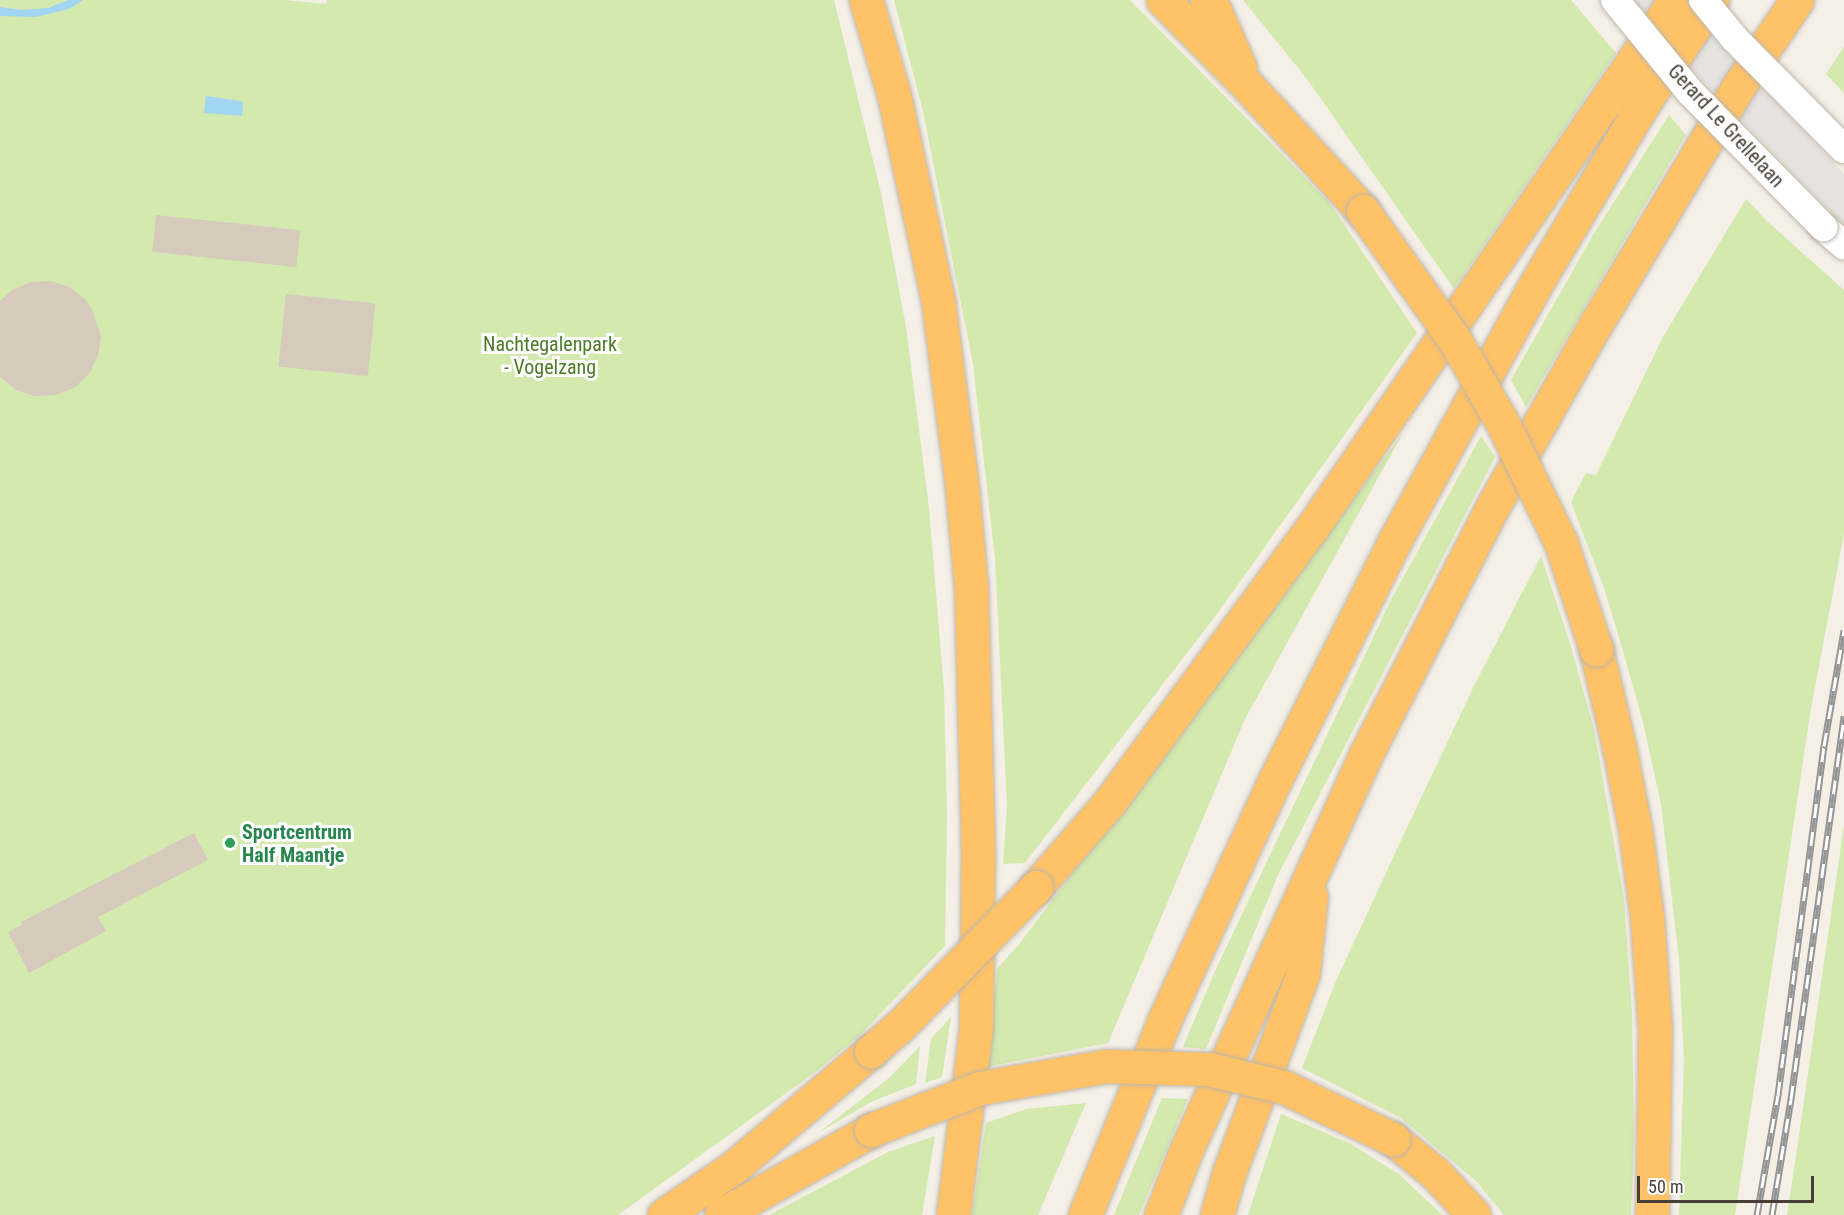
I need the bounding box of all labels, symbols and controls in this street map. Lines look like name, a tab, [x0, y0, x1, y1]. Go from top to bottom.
street label: Gerard Le Grellelaan	[1663, 60, 1789, 192]
park label: Nachtegalenpark - Vogelzang	[483, 333, 617, 380]
place label: Sportcentrum Half Maantje	[242, 820, 352, 867]
marker: Sportcentrum Half Maantje	[223, 836, 237, 850]
scale bar	[1640, 1164, 1817, 1202]
text: 50 m	[1648, 1176, 1683, 1197]

